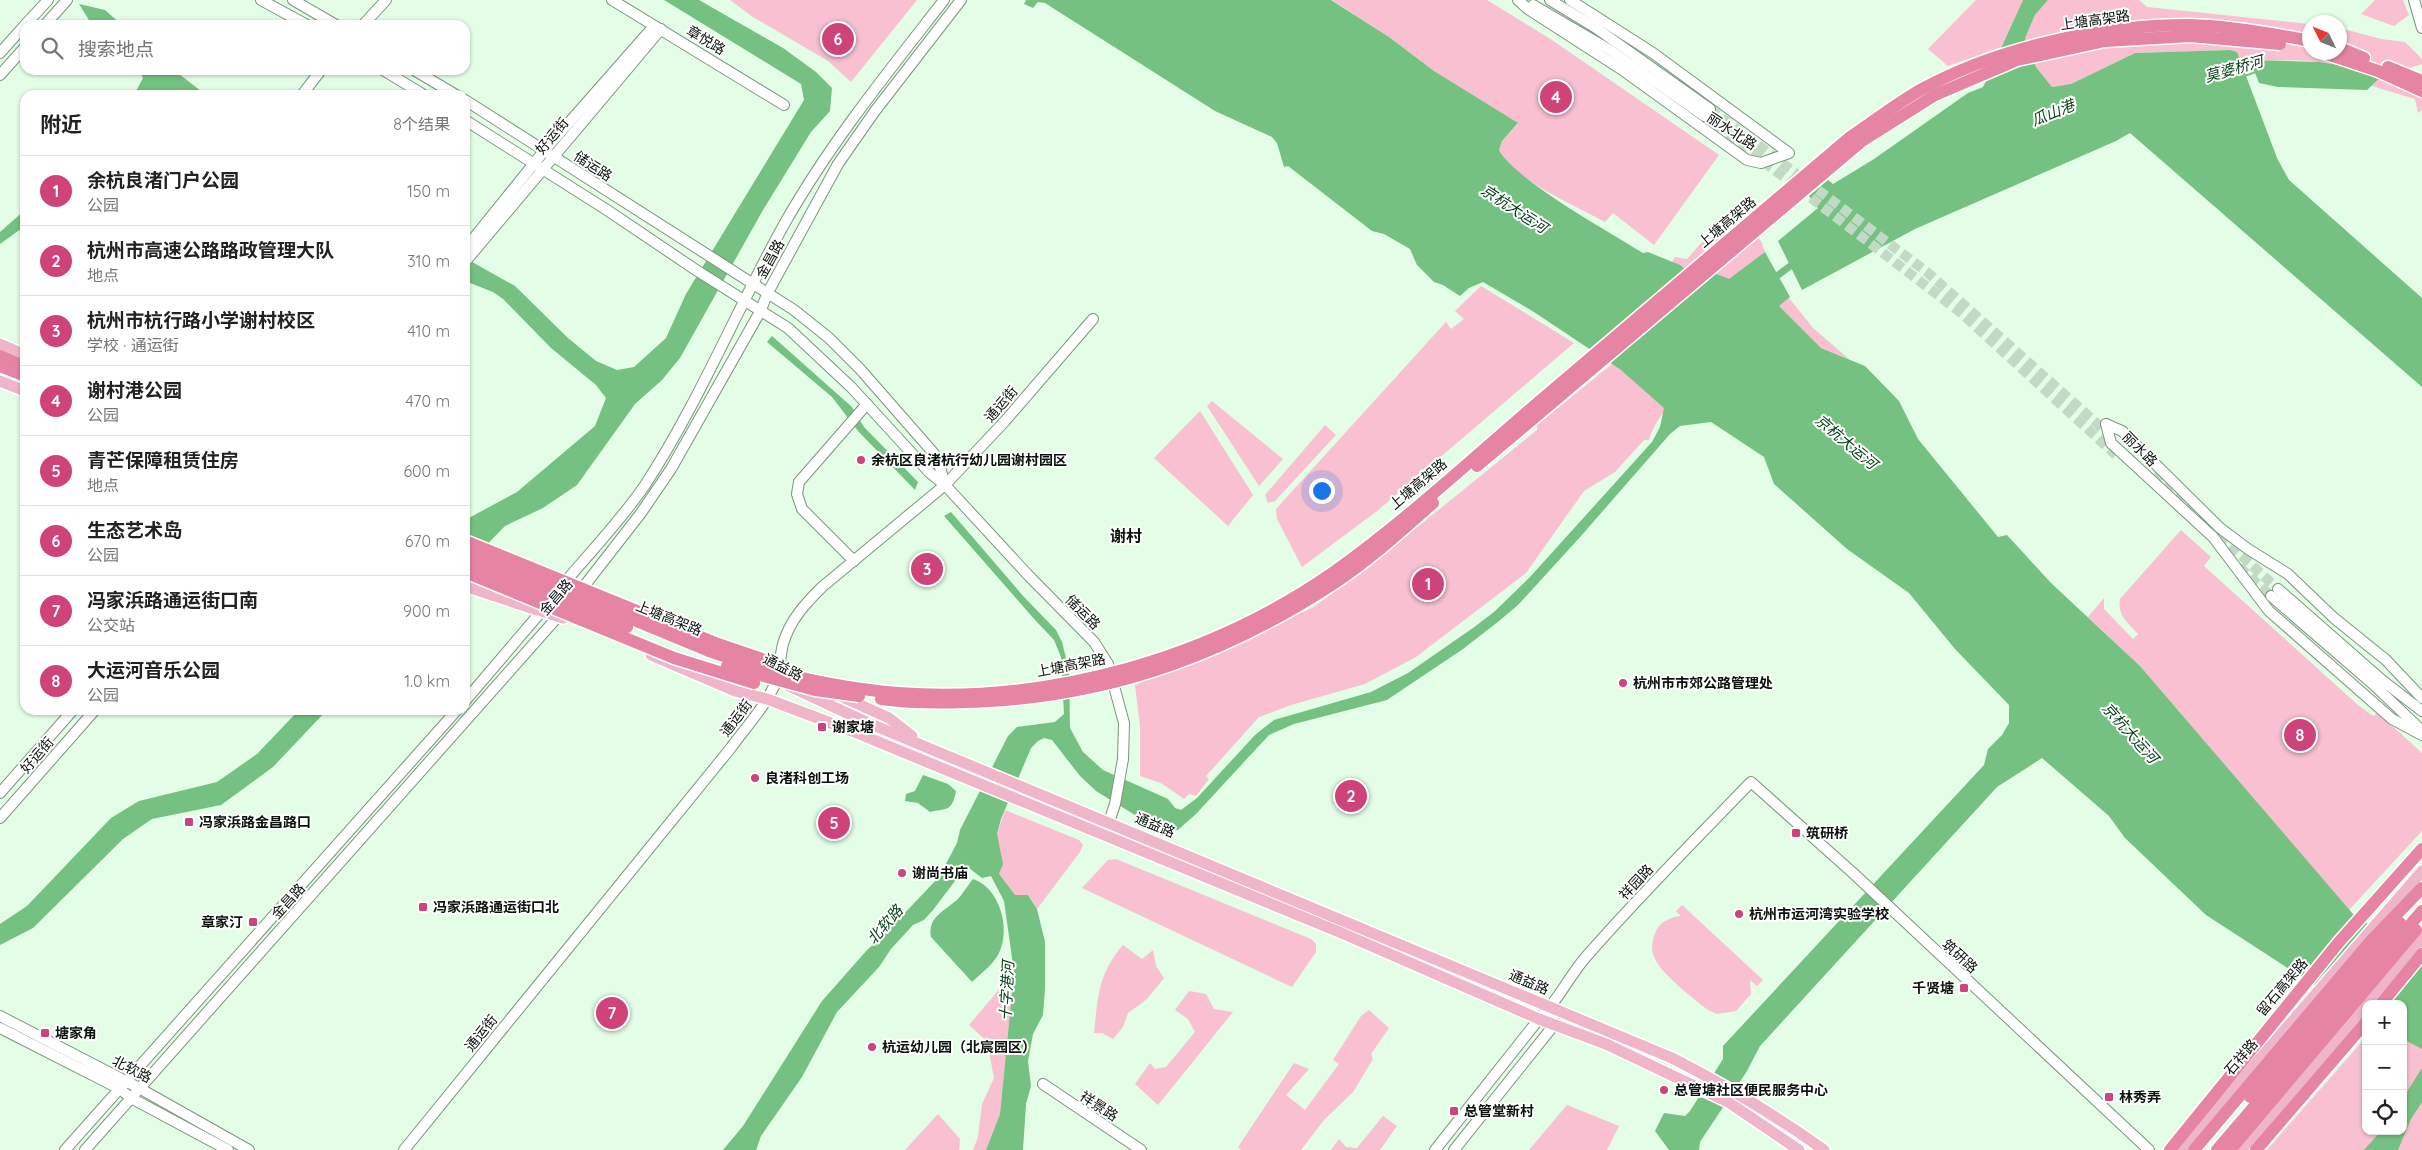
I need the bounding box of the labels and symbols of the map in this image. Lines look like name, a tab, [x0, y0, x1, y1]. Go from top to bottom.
street label: 上塘高架路	[2059, 6, 2131, 34]
north arrow	[2302, 15, 2347, 60]
pin: 6	[822, 20, 854, 58]
street label: 章悦路	[683, 21, 729, 59]
water label: 莫婆桥河	[2202, 50, 2268, 86]
pin: 4	[1540, 78, 1572, 116]
water label: 瓜山港	[2028, 95, 2079, 130]
street label: 丽水北路	[1704, 108, 1760, 154]
street label: 好运街	[532, 114, 572, 158]
street label: 储运路	[570, 147, 616, 185]
water label: 京杭大运河	[1478, 180, 1553, 239]
street label: 上塘高架路	[1694, 193, 1760, 251]
street label: 金昌路	[752, 236, 788, 282]
street label: 通运街	[980, 382, 1022, 426]
water label: 京杭大运河	[1811, 410, 1883, 475]
street label: 丽水路	[2119, 428, 2161, 470]
place label: 余杭区良渚杭行幼儿园谢村园区	[871, 451, 1067, 469]
marker: 余杭区良渚杭行幼儿园谢村园区	[855, 454, 867, 466]
street label: 上塘高架路	[1385, 455, 1451, 513]
your location	[1309, 478, 1335, 504]
district label: 谢村	[1110, 526, 1142, 546]
pin: 3	[911, 550, 943, 588]
pin: 1	[1412, 565, 1444, 603]
street label: 金昌路	[535, 575, 577, 619]
street label: 储运路	[1062, 591, 1104, 633]
street label: 上塘高架路	[633, 597, 705, 639]
street label: 通益路	[760, 649, 806, 685]
street label: 上塘高架路	[1035, 649, 1107, 681]
place label: 杭州市市郊公路管理处	[1633, 674, 1773, 692]
marker: 杭州市市郊公路管理处	[1617, 677, 1629, 689]
street label: 通运街	[716, 696, 756, 740]
water label: 京杭大运河	[2098, 698, 2165, 769]
pin: 8	[2284, 716, 2316, 754]
place label: 谢家塘	[832, 718, 874, 736]
marker: 谢家塘	[816, 721, 828, 733]
street label: 好运街	[16, 733, 58, 777]
place label: 良渚科创工场	[765, 769, 849, 787]
marker: 良渚科创工场	[749, 772, 761, 784]
pin: 2	[1335, 777, 1367, 815]
pin: 5	[818, 804, 850, 842]
street label: 通益路	[1132, 809, 1178, 841]
place label: 冯家浜路金昌路口	[199, 813, 311, 831]
marker: 冯家浜路金昌路口	[183, 816, 195, 828]
place label: 筑研桥	[1806, 824, 1848, 842]
marker: 筑研桥	[1790, 827, 1802, 839]
street label: 祥园路	[1615, 861, 1657, 903]
place label: 谢尚书庙	[912, 864, 968, 882]
marker: 谢尚书庙	[896, 867, 908, 879]
street label: 金昌路	[267, 879, 309, 923]
place label: 冯家浜路通运街口北	[433, 898, 559, 916]
water label: 北软路	[863, 900, 908, 948]
marker: 冯家浜路通运街口北	[417, 901, 429, 913]
place label: 杭州市运河湾实验学校	[1749, 905, 1889, 923]
marker: 杭州市运河湾实验学校	[1733, 908, 1745, 920]
place label: 章家汀	[201, 913, 243, 931]
marker: 章家汀	[247, 916, 259, 928]
street label: 筑研路	[1938, 935, 1982, 977]
street label: 留石高架路	[2253, 954, 2311, 1020]
water label: 十字港河	[995, 958, 1018, 1021]
street label: 通益路	[1506, 966, 1552, 998]
place label: 千贤塘	[1912, 979, 1954, 997]
marker: 千贤塘	[1958, 982, 1970, 994]
pin: 7	[596, 994, 628, 1032]
street label: 通运街	[461, 1011, 501, 1055]
place label: 塘家角	[55, 1024, 97, 1042]
marker: 塘家角	[39, 1027, 51, 1039]
street label: 石祥路	[2220, 1035, 2262, 1079]
place label: 杭运幼儿园（北宸园区）	[882, 1038, 1036, 1056]
marker: 杭运幼儿园（北宸园区）	[866, 1041, 878, 1053]
street label: 北软路	[109, 1051, 155, 1087]
place label: 总管塘社区便民服务中心	[1674, 1081, 1828, 1099]
marker: 总管塘社区便民服务中心	[1658, 1084, 1670, 1096]
street label: 祥景路	[1076, 1087, 1122, 1125]
place label: 林秀弄	[2119, 1088, 2161, 1106]
marker: 林秀弄	[2103, 1091, 2115, 1103]
place label: 总管堂新村	[1464, 1102, 1534, 1120]
marker: 总管堂新村	[1448, 1105, 1460, 1117]

